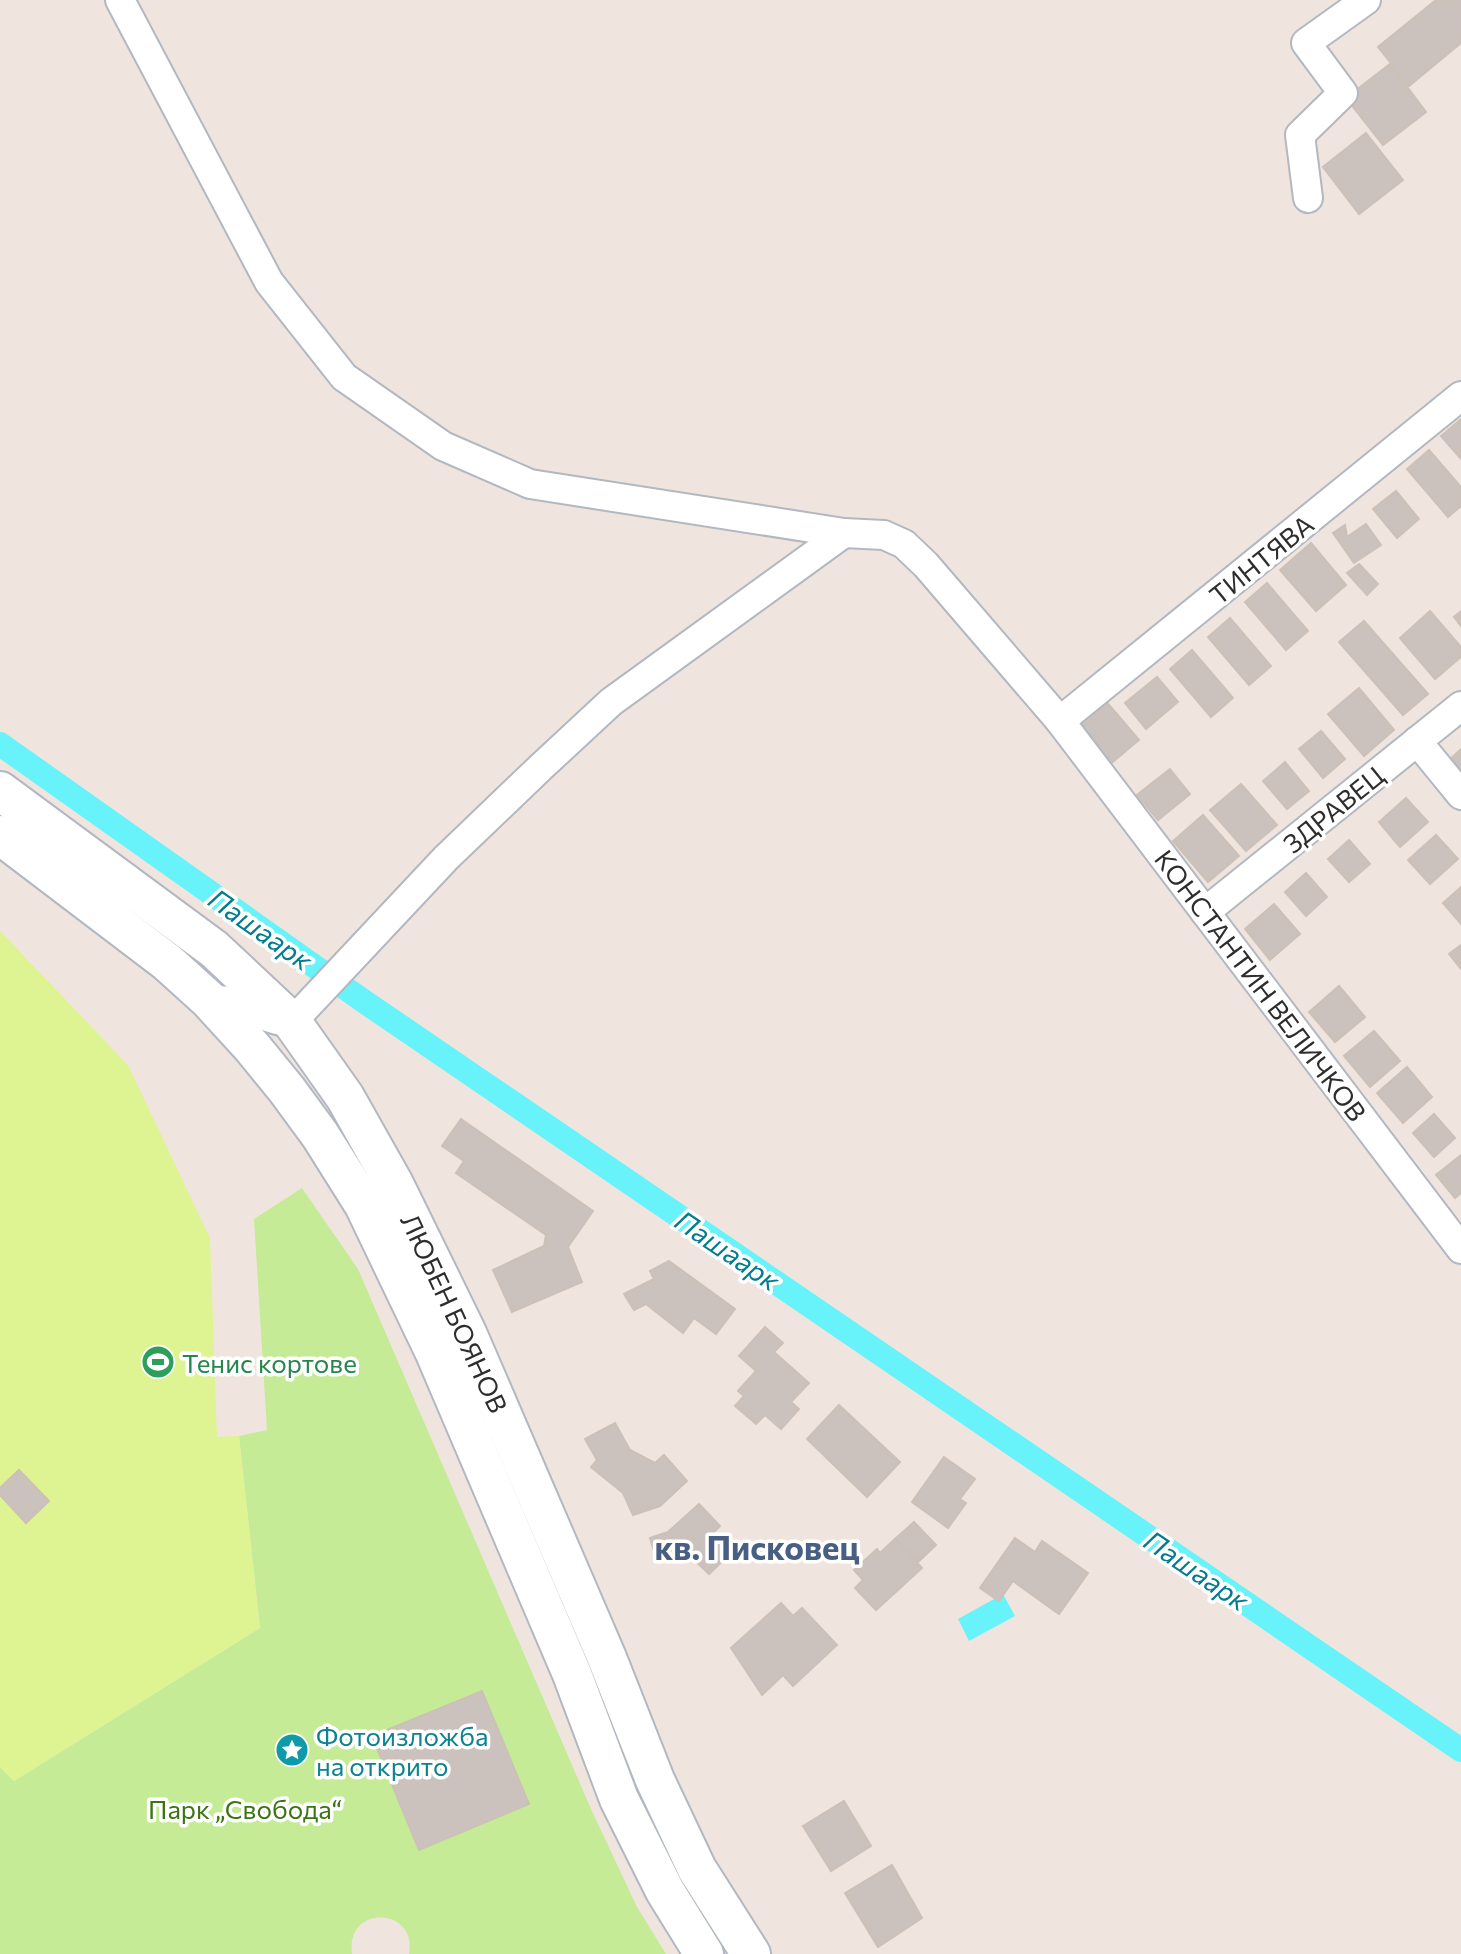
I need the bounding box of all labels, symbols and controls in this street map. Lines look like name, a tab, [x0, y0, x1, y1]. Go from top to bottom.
street label: ТИНТЯВА	[1203, 508, 1319, 610]
street label: ЗДРАВЕЦ	[1277, 759, 1390, 859]
street label: КОНСТАНТИН ВЕЛИЧКОВ	[1149, 843, 1373, 1127]
water label: Пашаарк	[202, 881, 320, 978]
water label: Пашаарк	[669, 1203, 788, 1298]
street label: ЛЮБЕН БОЯНОВ	[395, 1209, 515, 1417]
sports icon: Тенис кортове	[139, 1343, 177, 1381]
place label: Тенис кортове	[182, 1347, 357, 1378]
water label: Пашаарк	[1138, 1523, 1257, 1618]
district label: кв. Писковец	[655, 1526, 859, 1567]
place label: Фотоизложба на открито	[316, 1720, 488, 1781]
place icon: Фотоизложба на открито	[273, 1731, 311, 1769]
park label: Парк „Свобода“	[148, 1793, 342, 1824]

